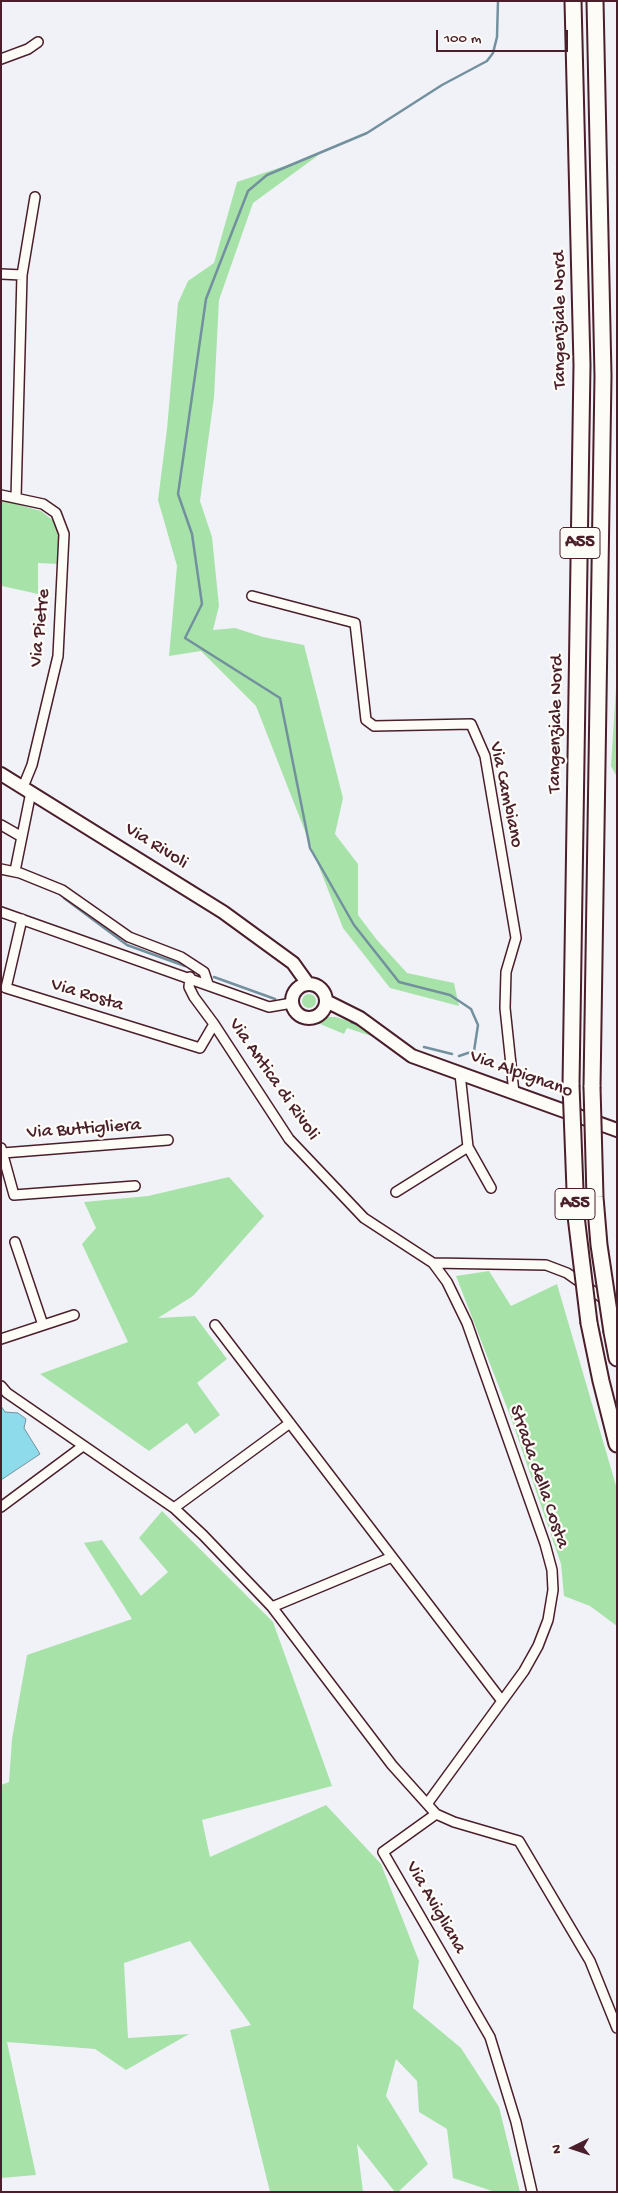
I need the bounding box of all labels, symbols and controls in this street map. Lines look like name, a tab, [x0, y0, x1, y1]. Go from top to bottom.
scale bar	[438, 20, 570, 52]
text: 100 m	[444, 30, 481, 48]
street label: Tangenziale Nord	[550, 251, 572, 389]
road number: A55	[560, 528, 600, 558]
street label: Via Pietre	[26, 588, 56, 668]
street label: Tangenziale Nord	[544, 655, 570, 793]
street label: Via Cambiano	[483, 740, 527, 850]
street label: Via Rivoli	[120, 819, 192, 875]
street label: Via Rosta	[48, 974, 126, 1018]
street label: Via Antica di Rivoli	[222, 1015, 324, 1145]
street label: Via Alpignano	[466, 1046, 576, 1104]
street label: Via Buttigliera	[26, 1115, 142, 1145]
road number: A55	[555, 1188, 595, 1220]
street label: Strada della Costa	[503, 1402, 573, 1552]
street label: Via Avigliana	[399, 1858, 471, 1958]
north arrow	[548, 2123, 598, 2173]
text: N	[549, 2144, 566, 2154]

